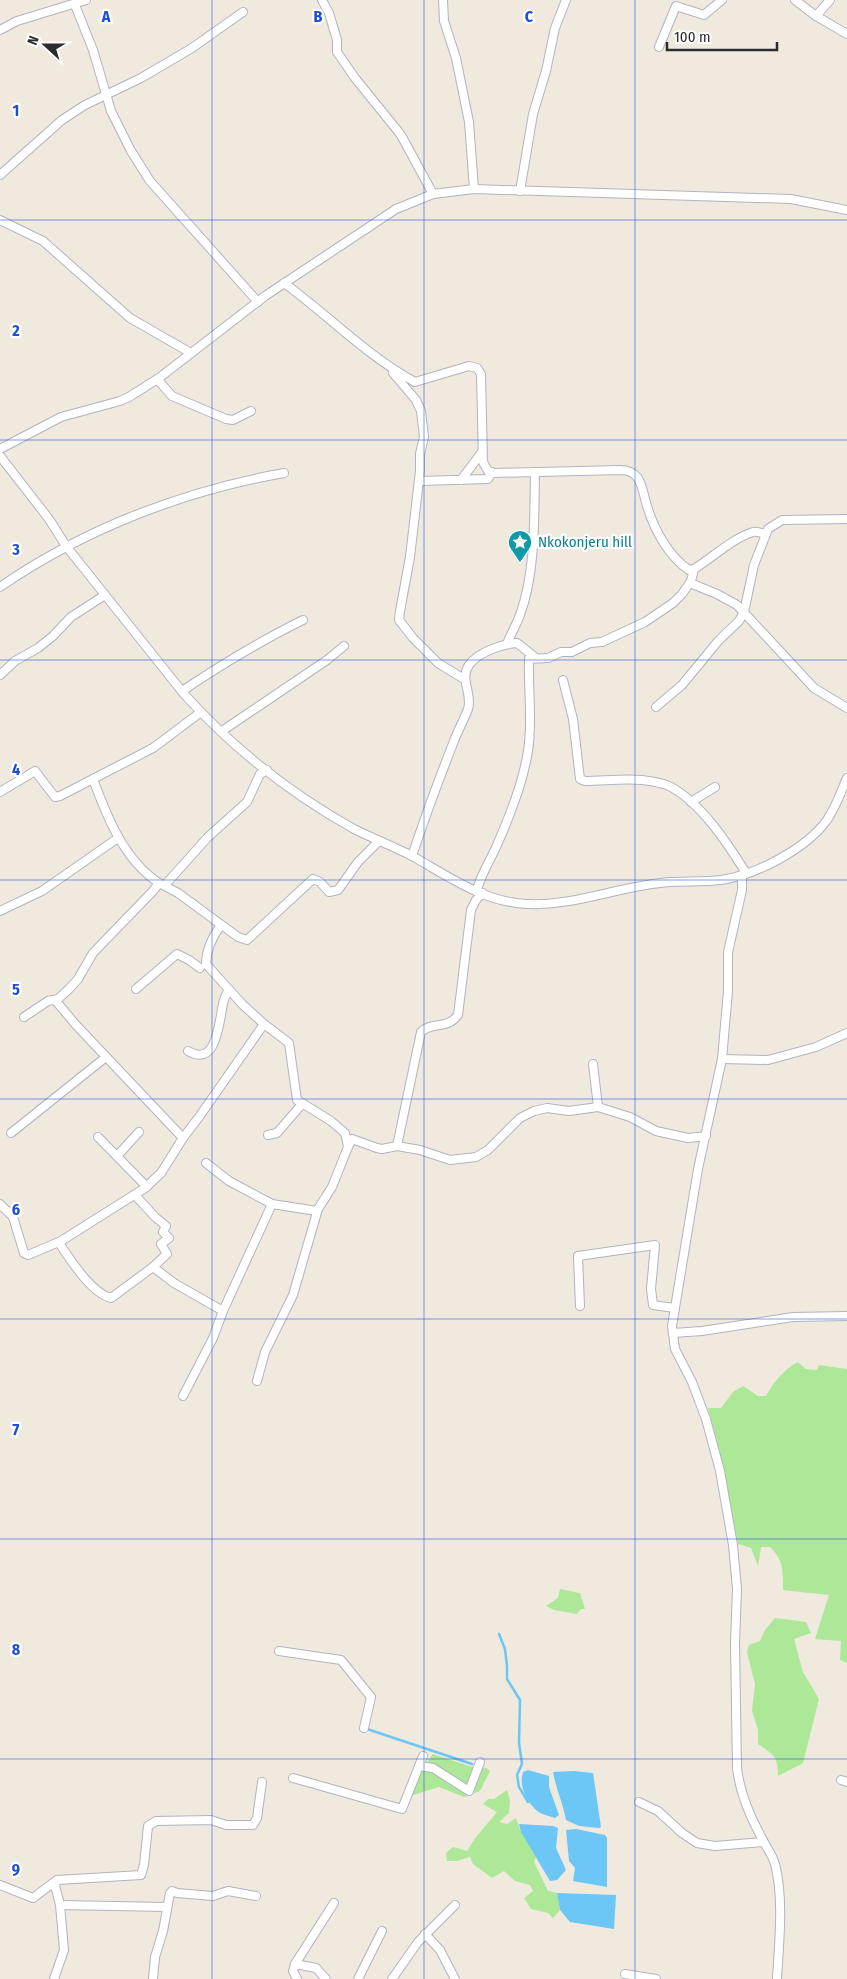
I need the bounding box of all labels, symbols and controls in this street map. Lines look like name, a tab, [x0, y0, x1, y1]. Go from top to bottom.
text: A	[101, 7, 111, 26]
text: B	[314, 7, 323, 26]
text: C	[525, 7, 534, 26]
north arrow	[20, 20, 70, 70]
scale bar	[667, 20, 777, 52]
text: 100 m	[674, 28, 711, 46]
text: N	[24, 34, 43, 47]
text: 1	[13, 101, 19, 120]
text: 2	[11, 321, 20, 340]
place icon: Nkokonjeru hill	[507, 529, 533, 563]
place label: Nkokonjeru hill	[538, 533, 632, 551]
text: 3	[11, 540, 20, 559]
text: 4	[12, 760, 20, 779]
text: 5	[12, 980, 20, 999]
text: 6	[12, 1200, 20, 1219]
text: 7	[13, 1420, 20, 1439]
text: 8	[12, 1640, 21, 1659]
text: 9	[12, 1860, 20, 1879]

